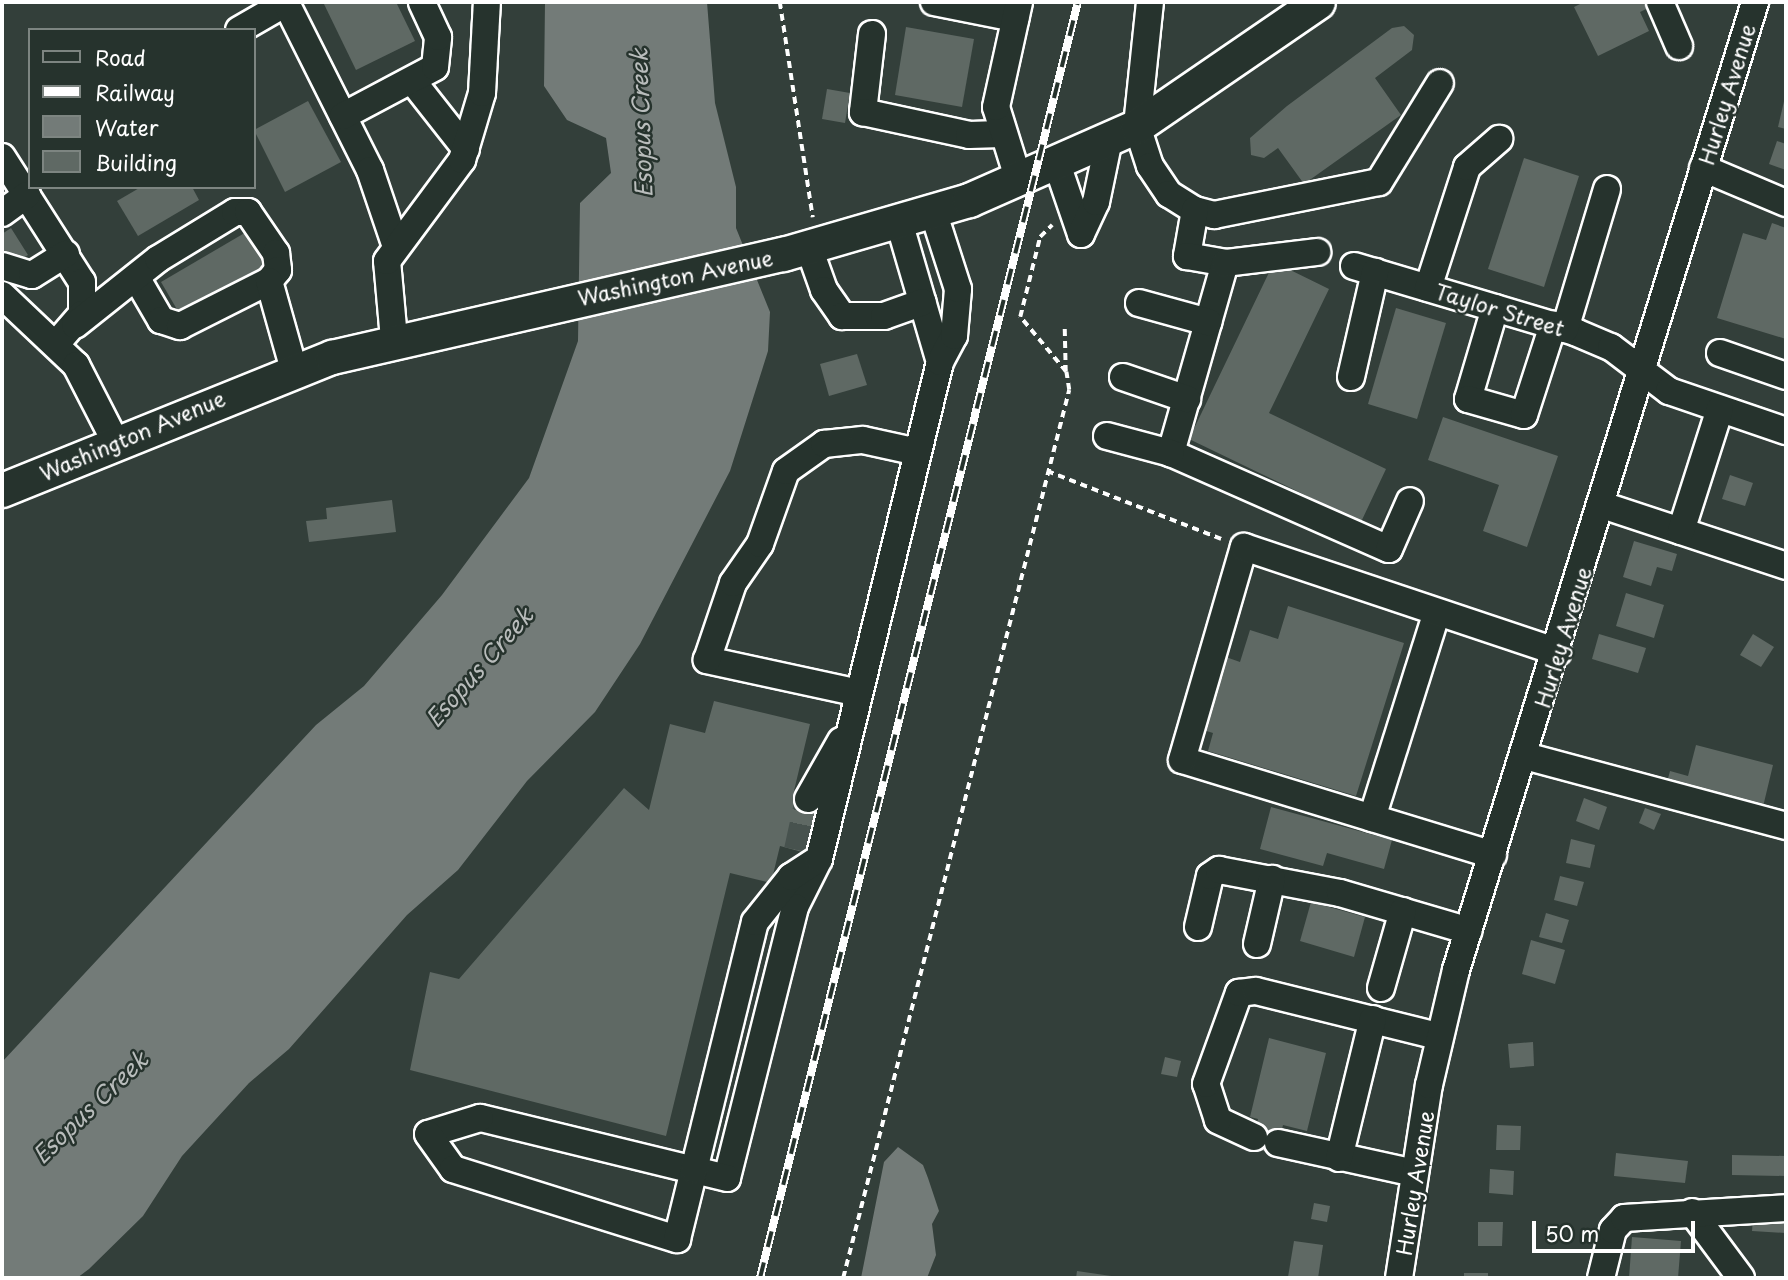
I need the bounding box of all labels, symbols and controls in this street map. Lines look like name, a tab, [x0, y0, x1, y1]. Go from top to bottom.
street label: Hurley Avenue	[1693, 20, 1759, 168]
legend	[28, 28, 256, 189]
text: Road	[95, 41, 146, 73]
water label: Esopus Creek	[625, 48, 657, 198]
text: Railway	[95, 76, 175, 108]
text: Water	[95, 111, 158, 143]
text: Building	[95, 146, 177, 178]
street label: Washington Avenue	[576, 244, 774, 310]
street label: Taylor Street	[1432, 277, 1568, 341]
street label: Washington Avenue	[37, 385, 227, 485]
street label: Hurley Avenue	[1529, 563, 1595, 711]
water label: Esopus Creek	[420, 602, 538, 732]
water label: Esopus Creek	[27, 1045, 153, 1169]
street label: Hurley Avenue	[1390, 1109, 1438, 1257]
scale bar	[1536, 1206, 1699, 1250]
text: 50 m	[1545, 1217, 1599, 1249]

